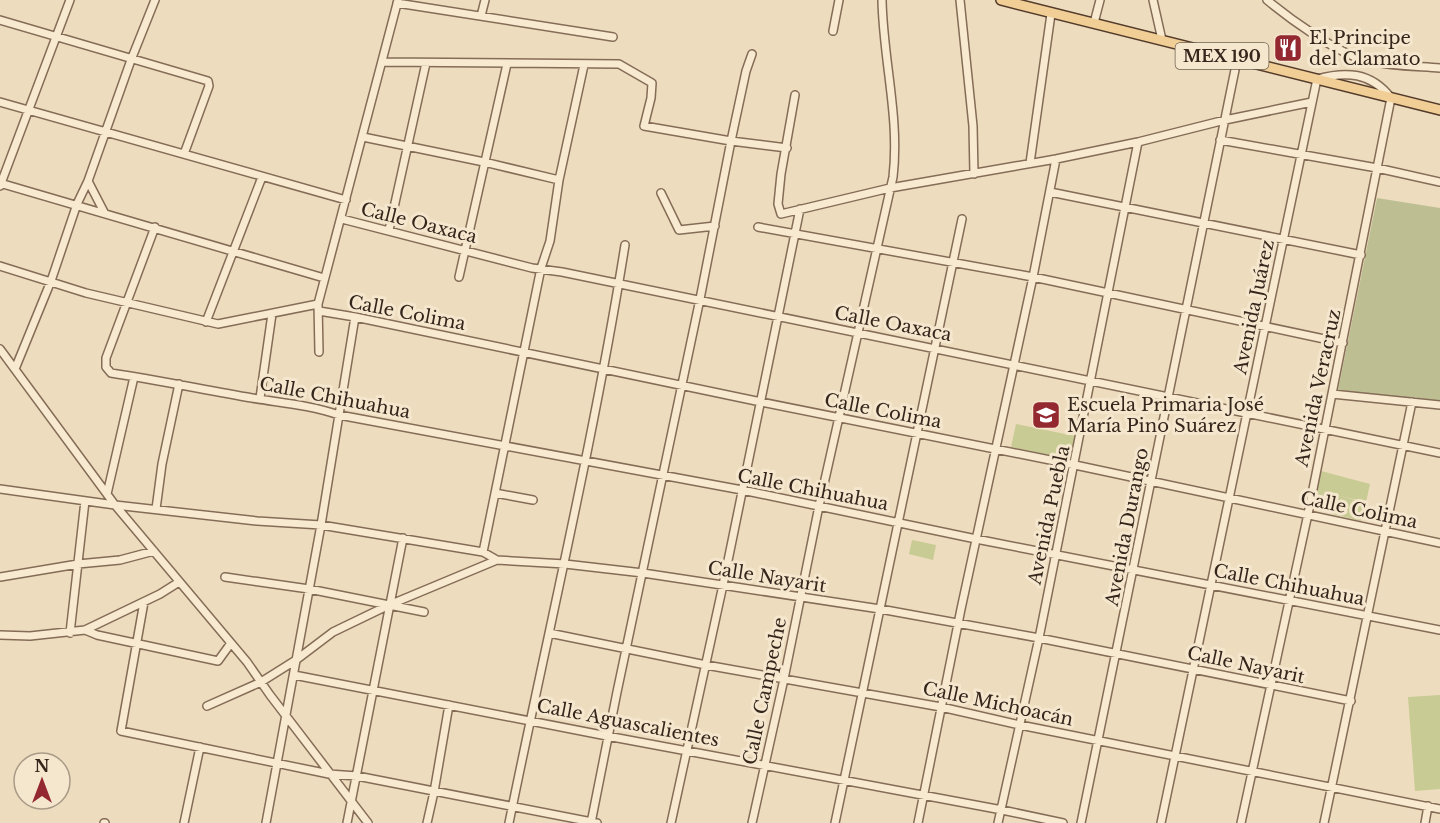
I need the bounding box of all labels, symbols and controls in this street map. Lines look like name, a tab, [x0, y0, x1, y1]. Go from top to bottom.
place label: El Principe del Clamato	[1309, 27, 1421, 70]
restaurant icon: El Principe del Clamato	[1272, 32, 1304, 64]
road number: MEX 190	[1176, 43, 1268, 69]
street label: Calle Oaxaca	[359, 198, 479, 248]
street label: Avenida Juárez	[1229, 238, 1279, 377]
street label: Calle Colima	[346, 291, 468, 335]
street label: Calle Oaxaca	[832, 302, 954, 346]
street label: Avenida Veracruz	[1290, 307, 1345, 470]
street label: Calle Chihuahua	[258, 373, 412, 423]
street label: Calle Colima	[822, 389, 944, 433]
place label: Escuela Primaria José María Pino Suárez	[1067, 394, 1264, 437]
school or university icon: Escuela Primaria José María Pino Suárez	[1030, 399, 1062, 431]
street label: Avenida Puebla	[1023, 443, 1074, 588]
street label: Avenida Durango	[1101, 446, 1153, 609]
street label: Calle Chihuahua	[736, 465, 890, 515]
street label: Calle Colima	[1298, 487, 1420, 533]
street label: Calle Nayarit	[706, 557, 828, 597]
street label: Calle Chihuahua	[1212, 560, 1366, 610]
street label: Calle Campeche	[739, 615, 791, 767]
street label: Calle Nayarit	[1185, 642, 1307, 688]
street label: Calle Michoacán	[921, 677, 1075, 731]
street label: Calle Aguascalientes	[535, 695, 721, 751]
north arrow	[12, 751, 72, 811]
text: N	[34, 756, 50, 776]

